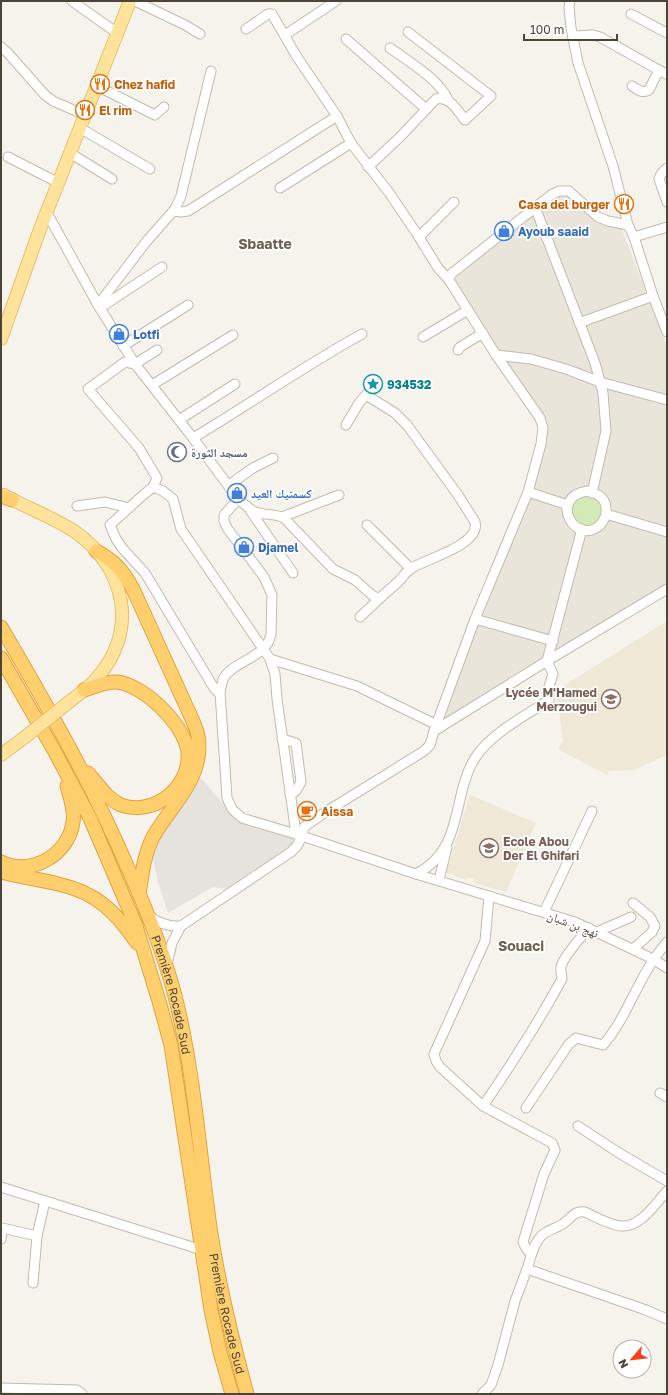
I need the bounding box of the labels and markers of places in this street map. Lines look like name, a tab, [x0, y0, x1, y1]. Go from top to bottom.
restaurant icon: Chez hafid	[89, 73, 111, 95]
place label: Chez hafid	[114, 77, 175, 92]
restaurant icon: El rim	[74, 99, 96, 121]
place label: El rim	[99, 103, 132, 118]
restaurant icon: Casa del burger	[613, 193, 635, 215]
place label: Casa del burger	[518, 197, 610, 212]
shop icon: Ayoub saaid	[493, 220, 515, 242]
place label: Ayoub saaid	[518, 224, 589, 239]
shop icon: Lotfi	[108, 323, 130, 345]
place label: Lotfi	[133, 327, 159, 342]
place icon: 934532	[362, 373, 384, 395]
place label: 934532	[387, 377, 431, 392]
mosque icon: مسجد الثورة	[166, 441, 188, 463]
place label: مسجد الثورة	[191, 445, 248, 460]
shop icon: كسمتيك العيد	[226, 482, 248, 504]
place label: كسمتيك العيد	[251, 486, 312, 501]
shop icon: Djamel	[233, 536, 255, 558]
place label: Djamel	[258, 540, 298, 555]
place label: Lycée M'Hamed Merzougui	[505, 685, 597, 714]
school or university icon: Lycée M'Hamed Merzougui	[600, 688, 622, 710]
cafe icon: Aissa	[296, 800, 318, 822]
place label: Aissa	[321, 804, 353, 819]
place label: Ecole Abou Der El Ghifari	[503, 834, 579, 863]
school or university icon: Ecole Abou Der El Ghifari	[478, 837, 500, 859]

